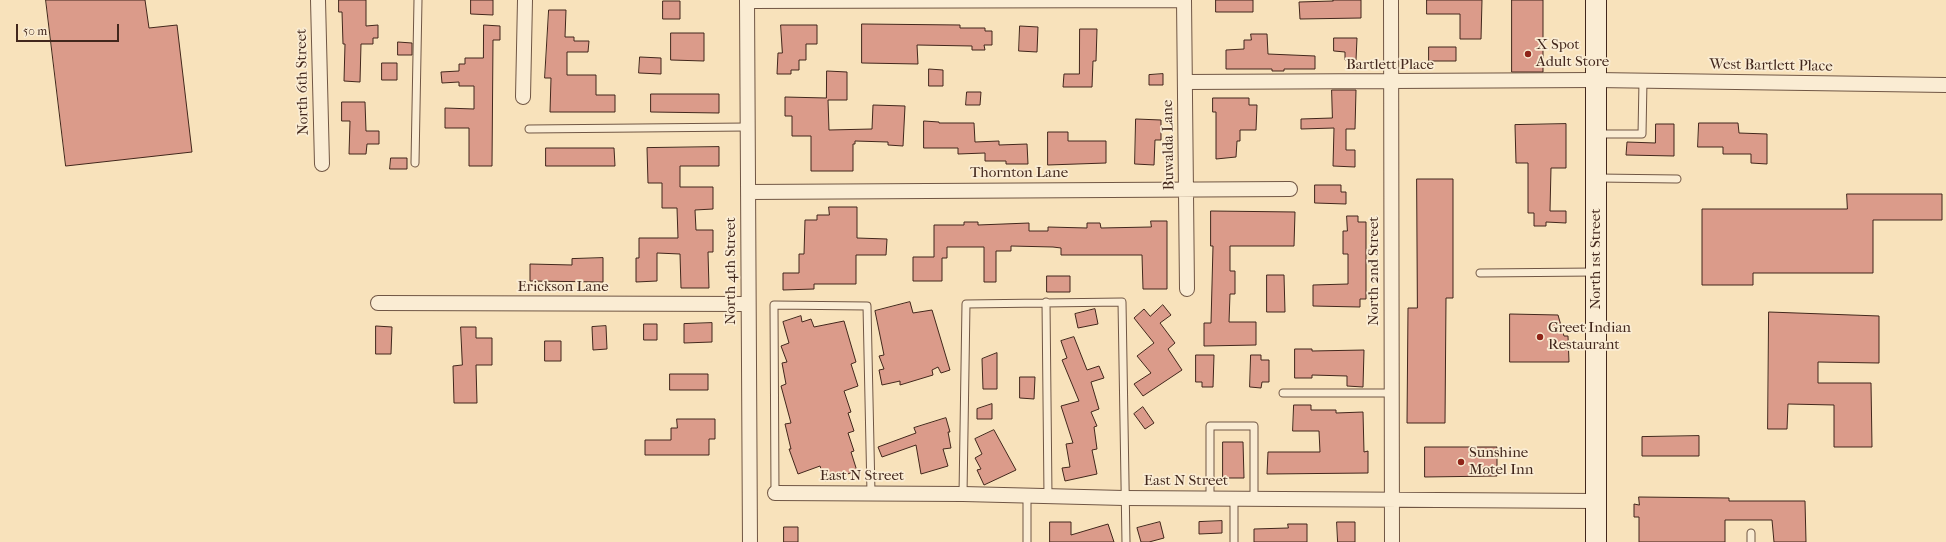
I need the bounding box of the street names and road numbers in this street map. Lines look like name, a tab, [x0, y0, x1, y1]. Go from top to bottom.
street label: North 6th Street	[293, 28, 313, 136]
street label: Bartlett Place	[1346, 56, 1434, 74]
street label: West Bartlett Place	[1709, 56, 1833, 76]
street label: Buwalda Lane	[1159, 100, 1179, 190]
street label: Thornton Lane	[970, 164, 1068, 182]
street label: North 1st Street	[1587, 208, 1605, 310]
street label: North 2nd Street	[1365, 216, 1383, 326]
street label: North 4th Street	[722, 217, 740, 325]
street label: Erickson Lane	[517, 278, 609, 296]
street label: East N Street	[820, 467, 904, 485]
street label: East N Street	[1144, 472, 1228, 490]

